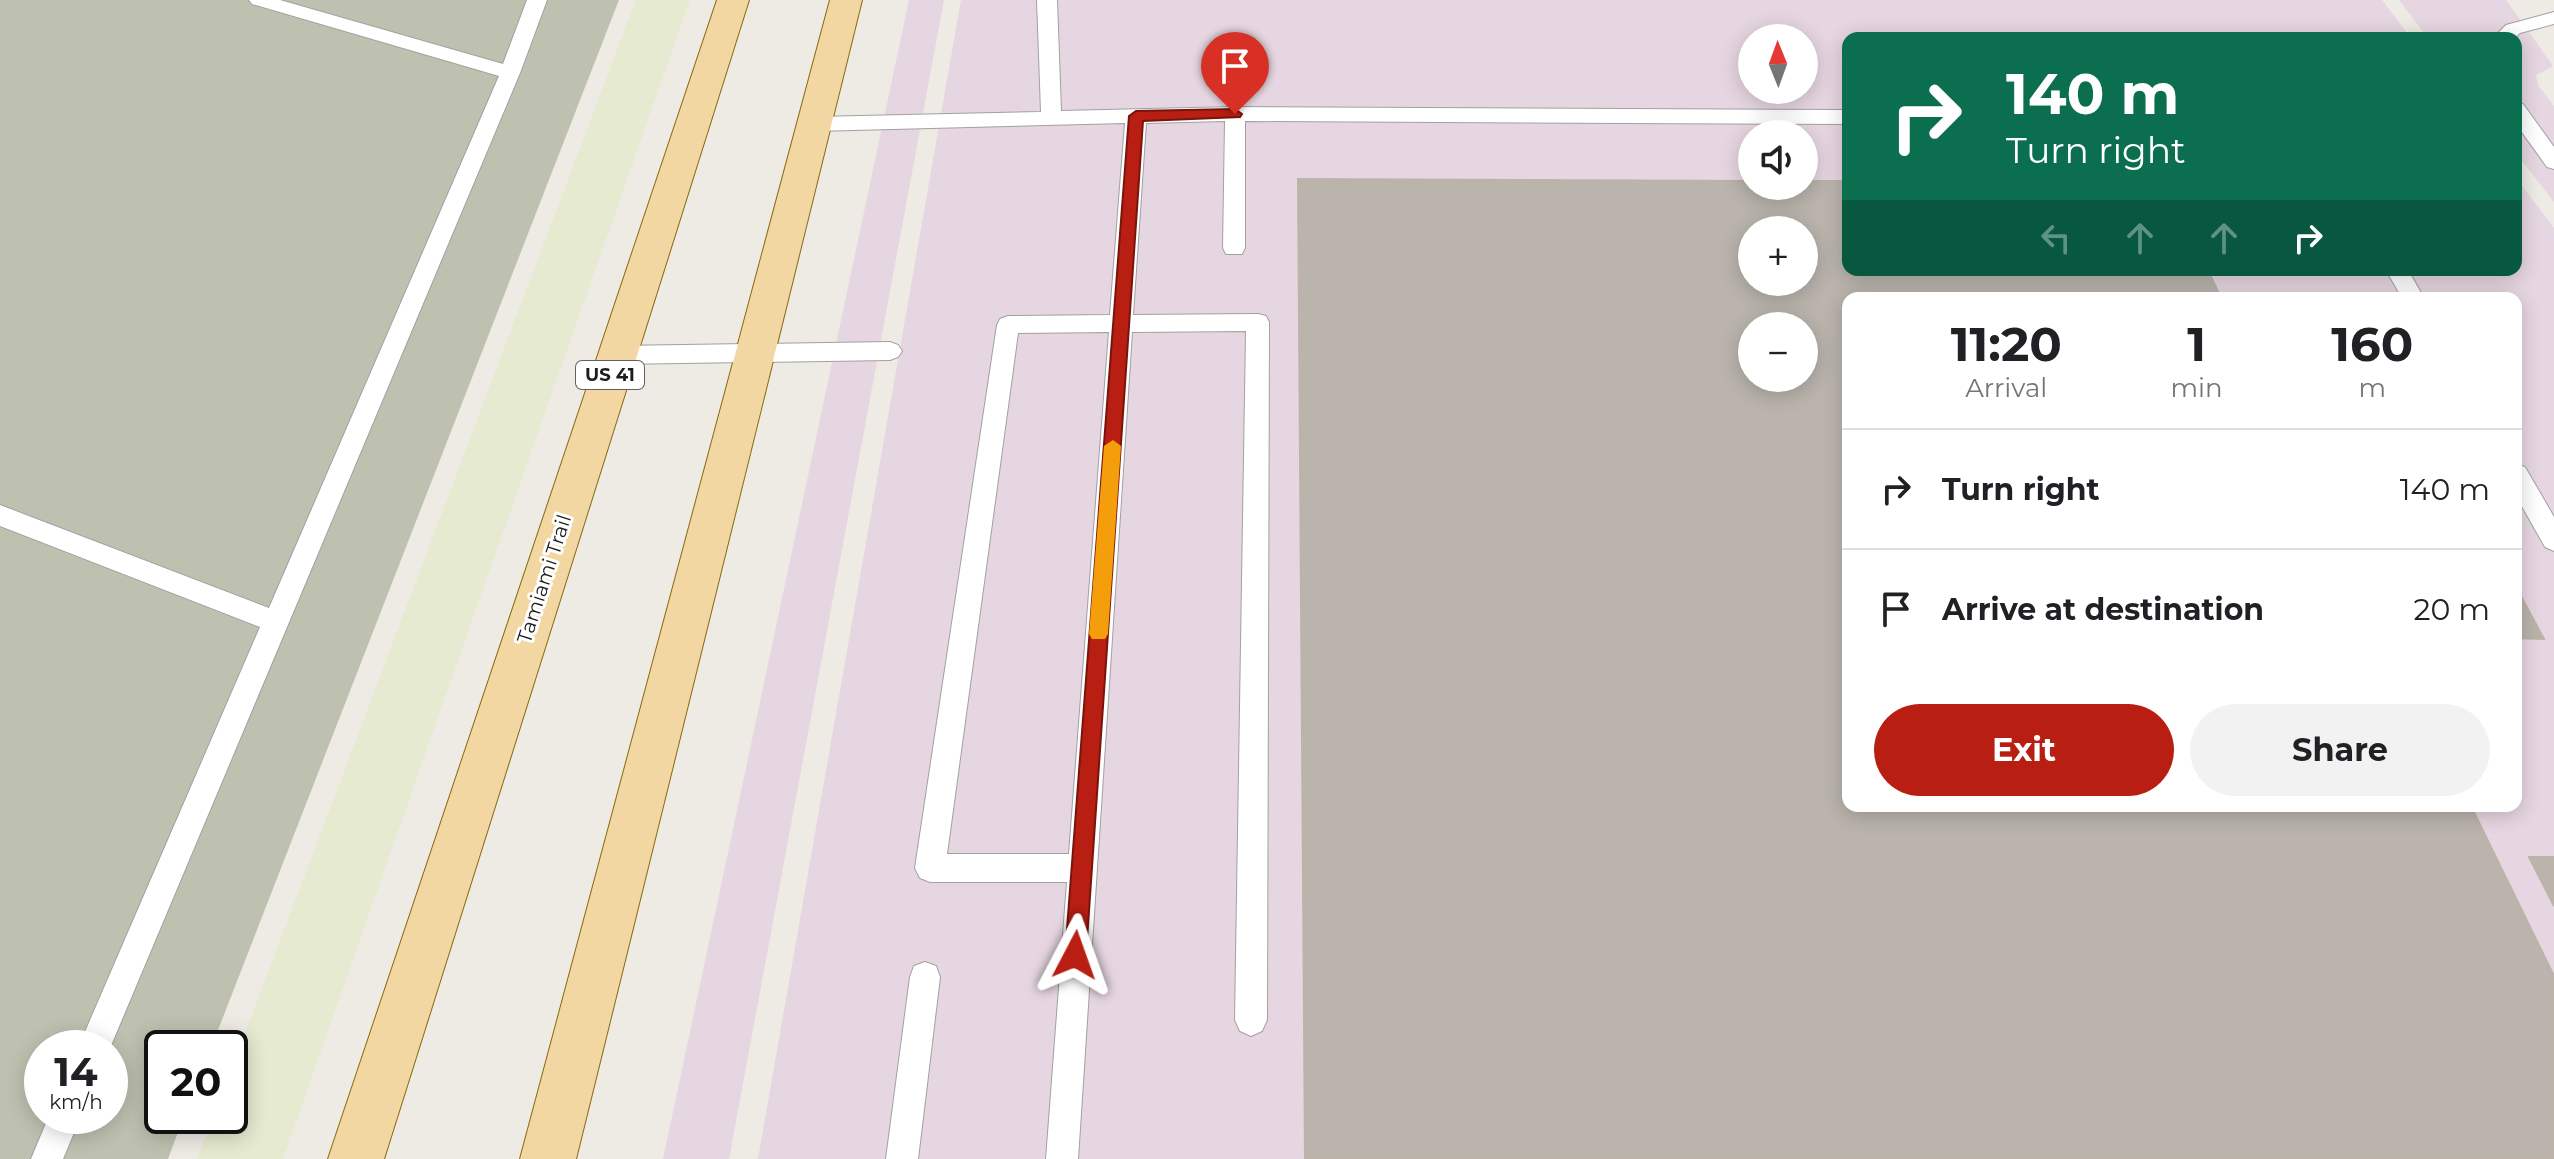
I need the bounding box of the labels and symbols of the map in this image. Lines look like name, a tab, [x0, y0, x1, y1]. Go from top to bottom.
north arrow	[1738, 24, 1818, 104]
pin	[1201, 32, 1269, 114]
road number: US 41	[576, 361, 644, 389]
street label: Tamiami Trail	[512, 512, 576, 646]
position arrow	[1033, 913, 1117, 997]
speed limit sign: 20	[144, 1030, 248, 1134]

